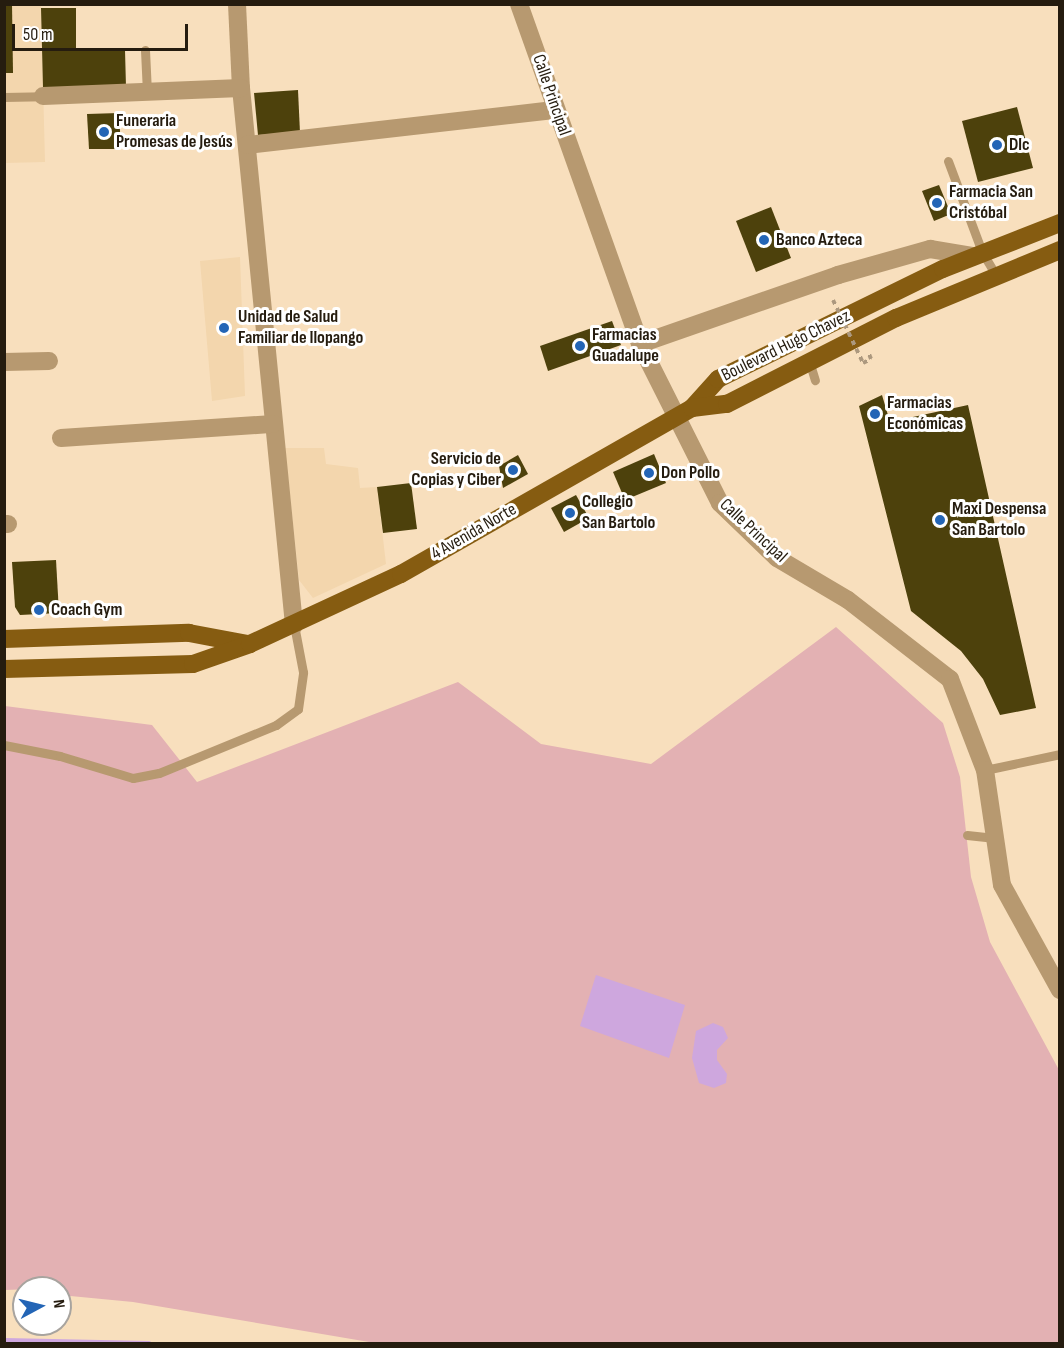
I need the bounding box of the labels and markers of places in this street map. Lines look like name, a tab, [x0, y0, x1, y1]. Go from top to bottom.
place label: Funeraria Promesas de Jesús	[116, 111, 233, 154]
marker: Funeraria Promesas de Jesús	[97, 125, 111, 139]
place label: Dlc	[1009, 134, 1030, 156]
marker: Dlc	[990, 138, 1004, 152]
place label: Farmacia San Cristóbal	[949, 182, 1033, 224]
marker: Farmacia San Cristóbal	[930, 196, 944, 210]
place label: Banco Azteca	[776, 229, 862, 251]
marker: Banco Azteca	[757, 233, 771, 247]
place label: Unidad de Salud Familiar de Ilopango	[238, 307, 363, 350]
marker: Unidad de Salud Familiar de Ilopango	[215, 319, 233, 337]
place label: Farmacias Guadalupe	[592, 325, 659, 368]
marker: Farmacias Guadalupe	[573, 339, 587, 353]
place label: Farmacias Económicas	[887, 393, 963, 436]
marker: Farmacias Económicas	[868, 407, 882, 421]
place label: Servicio de Copias y Ciber	[411, 449, 501, 492]
place label: Don Pollo	[661, 462, 720, 484]
marker: Servicio de Copias y Ciber	[506, 463, 520, 477]
marker: Don Pollo	[642, 466, 656, 480]
place label: Collegio San Bartolo	[582, 492, 655, 534]
place label: Maxi Despensa San Bartolo	[952, 499, 1046, 542]
marker: Collegio San Bartolo	[563, 506, 577, 520]
marker: Maxi Despensa San Bartolo	[933, 513, 947, 527]
place label: Coach Gym	[51, 599, 122, 621]
marker: Coach Gym	[32, 603, 46, 617]

